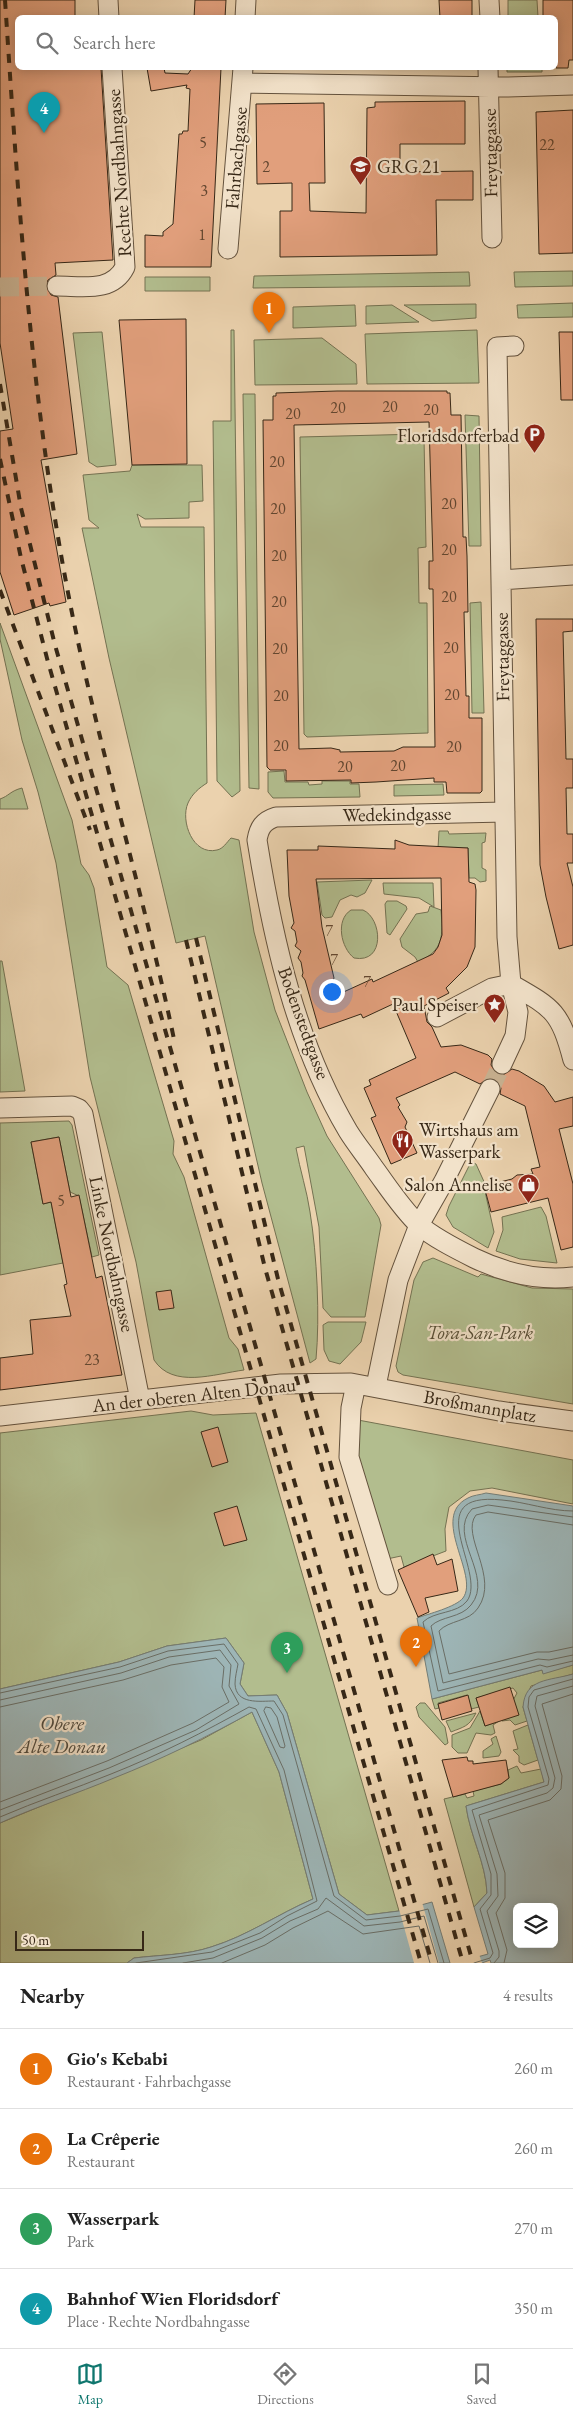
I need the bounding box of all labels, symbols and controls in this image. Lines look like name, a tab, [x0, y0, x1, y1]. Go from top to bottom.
search box	[15, 15, 558, 70]
icon: search	[33, 29, 61, 57]
text: Search here	[73, 30, 155, 55]
street label: Rechte Nordbahngasse	[101, 88, 137, 258]
pin: 4	[28, 92, 60, 133]
street label: Fahrbachgasse	[219, 106, 253, 210]
street label: Freytaggasse	[477, 108, 503, 198]
house number: 5	[199, 132, 207, 153]
house number: 22	[539, 134, 555, 155]
school or university icon: GRG 21	[349, 154, 373, 185]
place label: GRG 21	[377, 154, 440, 179]
house number: 2	[262, 156, 270, 177]
house number: 3	[200, 180, 208, 201]
house number: 1	[198, 224, 206, 245]
pin: 1	[253, 292, 285, 333]
house number: 20	[382, 396, 398, 417]
house number: 20	[330, 397, 346, 418]
house number: 20	[423, 399, 439, 420]
house number: 20	[285, 403, 301, 424]
place label: Floridsdorferbad	[397, 423, 519, 448]
parking icon: Floridsdorferbad	[523, 423, 547, 454]
house number: 20	[269, 451, 285, 472]
house number: 20	[441, 493, 457, 514]
house number: 20	[270, 498, 286, 519]
house number: 20	[441, 539, 457, 560]
house number: 20	[271, 545, 287, 566]
house number: 20	[441, 586, 457, 607]
house number: 20	[271, 591, 287, 612]
street label: Freytaggasse	[489, 612, 515, 702]
house number: 20	[443, 637, 459, 658]
house number: 20	[272, 638, 288, 659]
house number: 20	[444, 684, 460, 705]
house number: 20	[273, 685, 289, 706]
house number: 20	[273, 735, 289, 756]
house number: 20	[446, 736, 462, 757]
house number: 20	[390, 755, 406, 776]
house number: 20	[337, 756, 353, 777]
street label: Wedekindgasse	[343, 801, 451, 827]
house number: 7	[325, 920, 333, 941]
house number: 7	[330, 949, 338, 970]
street label: Bodenstedtgasse	[272, 963, 336, 1083]
house number: 7	[363, 971, 371, 992]
your location	[319, 979, 345, 1005]
place label: Paul Speiser	[392, 992, 479, 1017]
place icon: Paul Speiser	[482, 992, 506, 1023]
place label: Wirtshaus am Wasserpark	[419, 1117, 519, 1164]
restaurant icon: Wirtshaus am Wasserpark	[391, 1128, 415, 1159]
place label: Salon Annelise	[404, 1172, 512, 1197]
shop icon: Salon Annelise	[516, 1172, 540, 1203]
street label: Linke Nordbahngasse	[83, 1174, 141, 1334]
house number: 5	[57, 1190, 65, 1211]
park label: Tora-San-Park	[427, 1320, 533, 1345]
house number: 23	[84, 1349, 100, 1370]
street label: An der oberen Alten Donau	[90, 1372, 297, 1418]
street label: Broßmannplatz	[422, 1384, 539, 1428]
pin: 2	[400, 1626, 432, 1667]
pin: 3	[271, 1632, 303, 1673]
water label: Obere Alte Donau	[16, 1710, 106, 1759]
map controls	[513, 1903, 558, 1948]
button: layers	[513, 1903, 558, 1948]
scale bar	[15, 1928, 144, 1951]
text: 50 m	[22, 1931, 49, 1949]
text: Nearby	[20, 1982, 84, 2009]
text: 4 results	[503, 1985, 553, 2006]
text: Gio's Kebabi	[67, 2046, 168, 2071]
text: 1	[32, 2058, 40, 2079]
text: 260 m	[514, 2058, 553, 2079]
text: Restaurant · Fahrbachgasse	[67, 2071, 231, 2092]
text: La Crêperie	[67, 2126, 160, 2151]
text: 2	[32, 2138, 40, 2159]
text: 260 m	[514, 2138, 553, 2159]
text: Restaurant	[67, 2151, 135, 2172]
text: Wasserpark	[67, 2206, 159, 2231]
text: 3	[32, 2218, 40, 2239]
text: 270 m	[514, 2218, 553, 2239]
text: Park	[67, 2231, 94, 2252]
text: Bahnhof Wien Floridsdorf	[67, 2286, 278, 2311]
text: 4	[32, 2298, 40, 2319]
text: 350 m	[514, 2298, 553, 2319]
text: Place · Rechte Nordbahngasse	[67, 2311, 250, 2332]
tab: Map	[76, 2360, 104, 2408]
tab: Directions	[257, 2360, 314, 2408]
tab: Saved	[467, 2360, 497, 2408]

